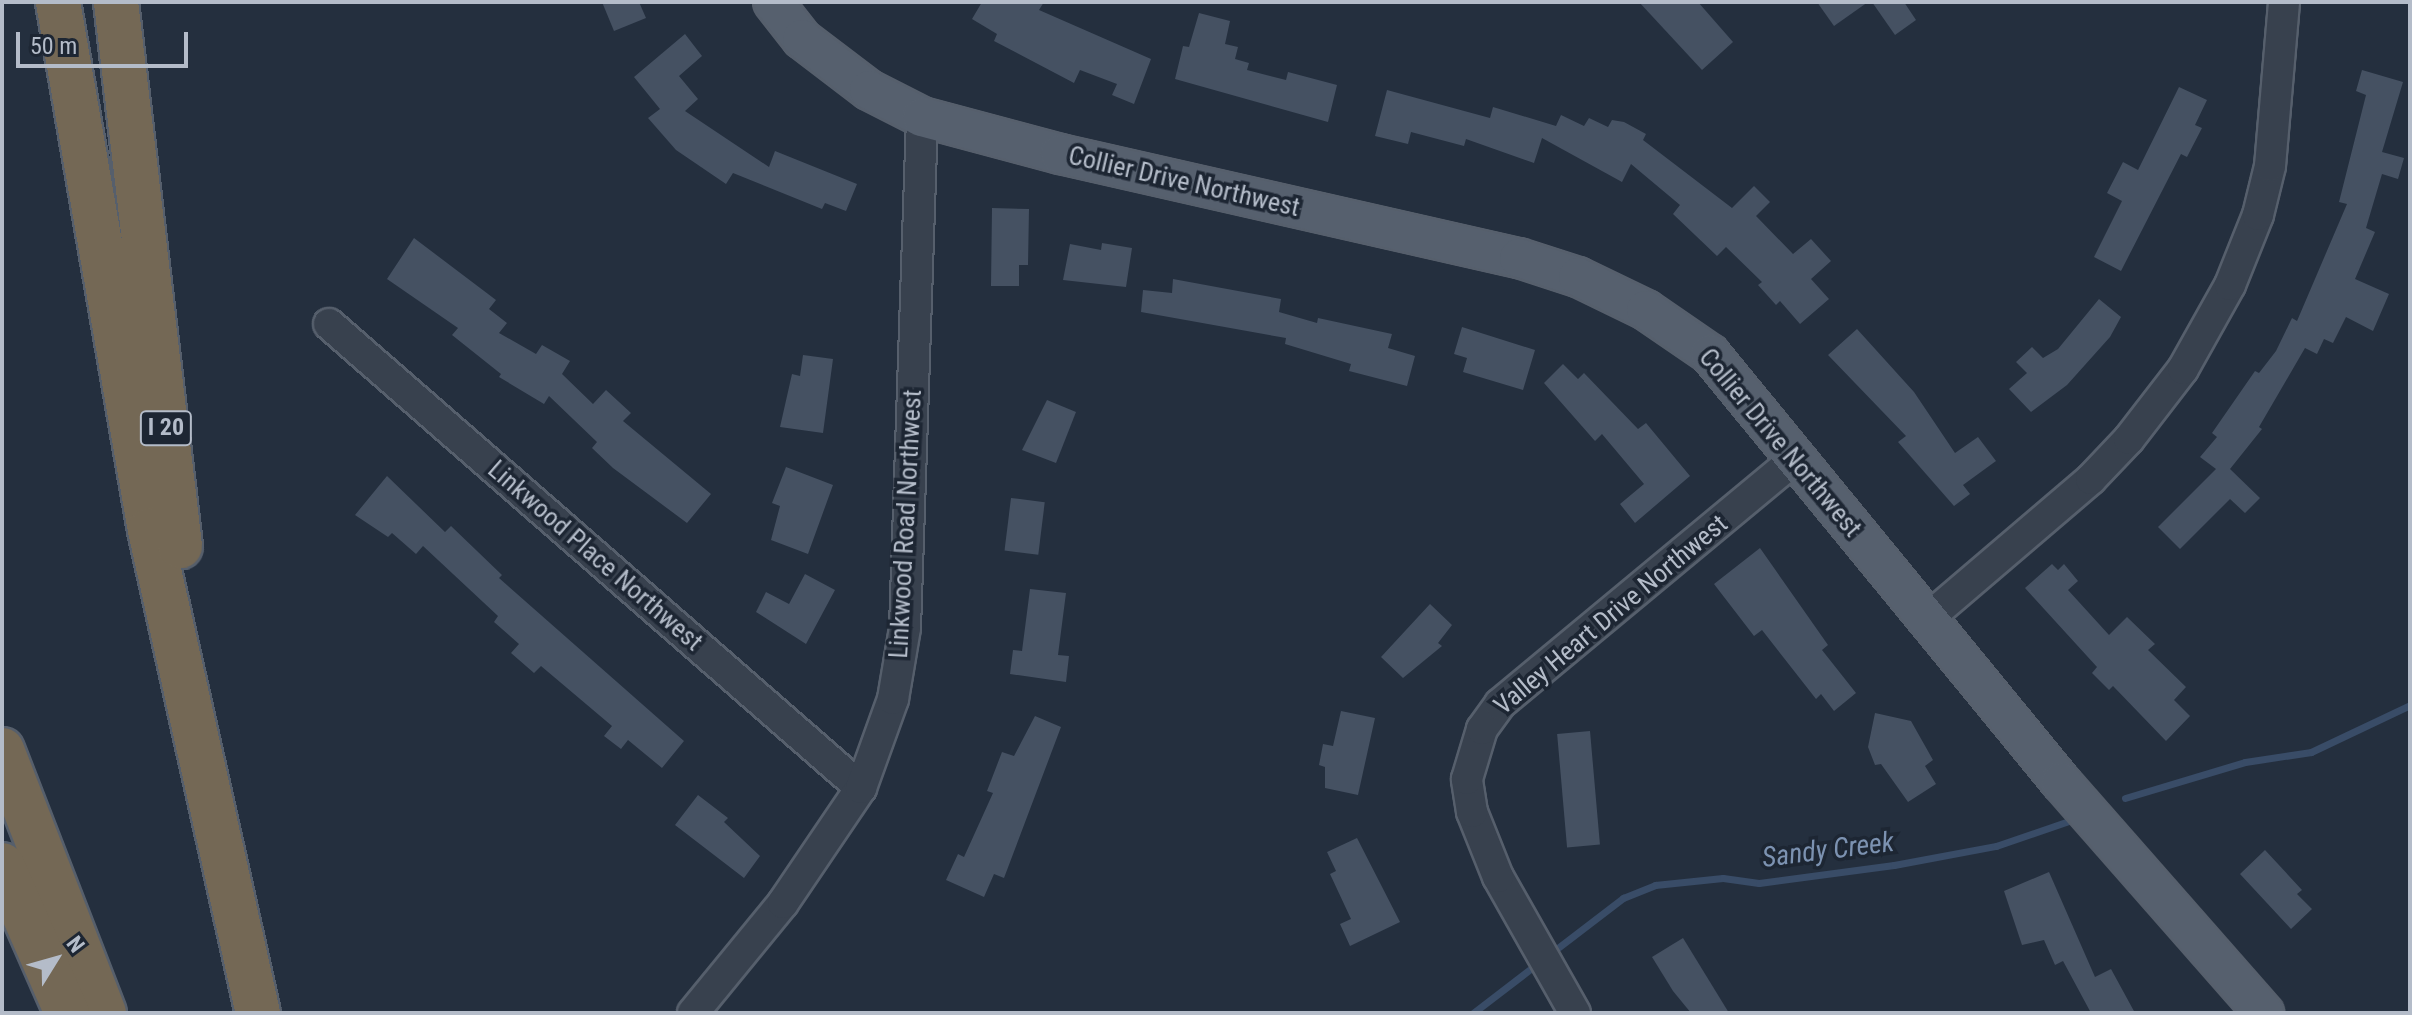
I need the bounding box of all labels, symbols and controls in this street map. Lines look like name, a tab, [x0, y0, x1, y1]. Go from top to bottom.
scale bar	[20, 16, 192, 66]
text: 50 m	[30, 32, 77, 60]
street label: Collier Drive Northwest	[1065, 140, 1303, 224]
street label: Collier Drive Northwest	[1692, 342, 1868, 544]
street label: Linkwood Road Northwest	[883, 389, 929, 659]
road number: I 20	[138, 408, 194, 448]
street label: Linkwood Place Northwest	[481, 454, 709, 658]
street label: Valley Heart Drive Northwest	[1488, 508, 1734, 722]
water label: Sandy Creek	[1760, 825, 1896, 875]
north arrow	[16, 919, 96, 999]
text: N	[62, 931, 90, 957]

